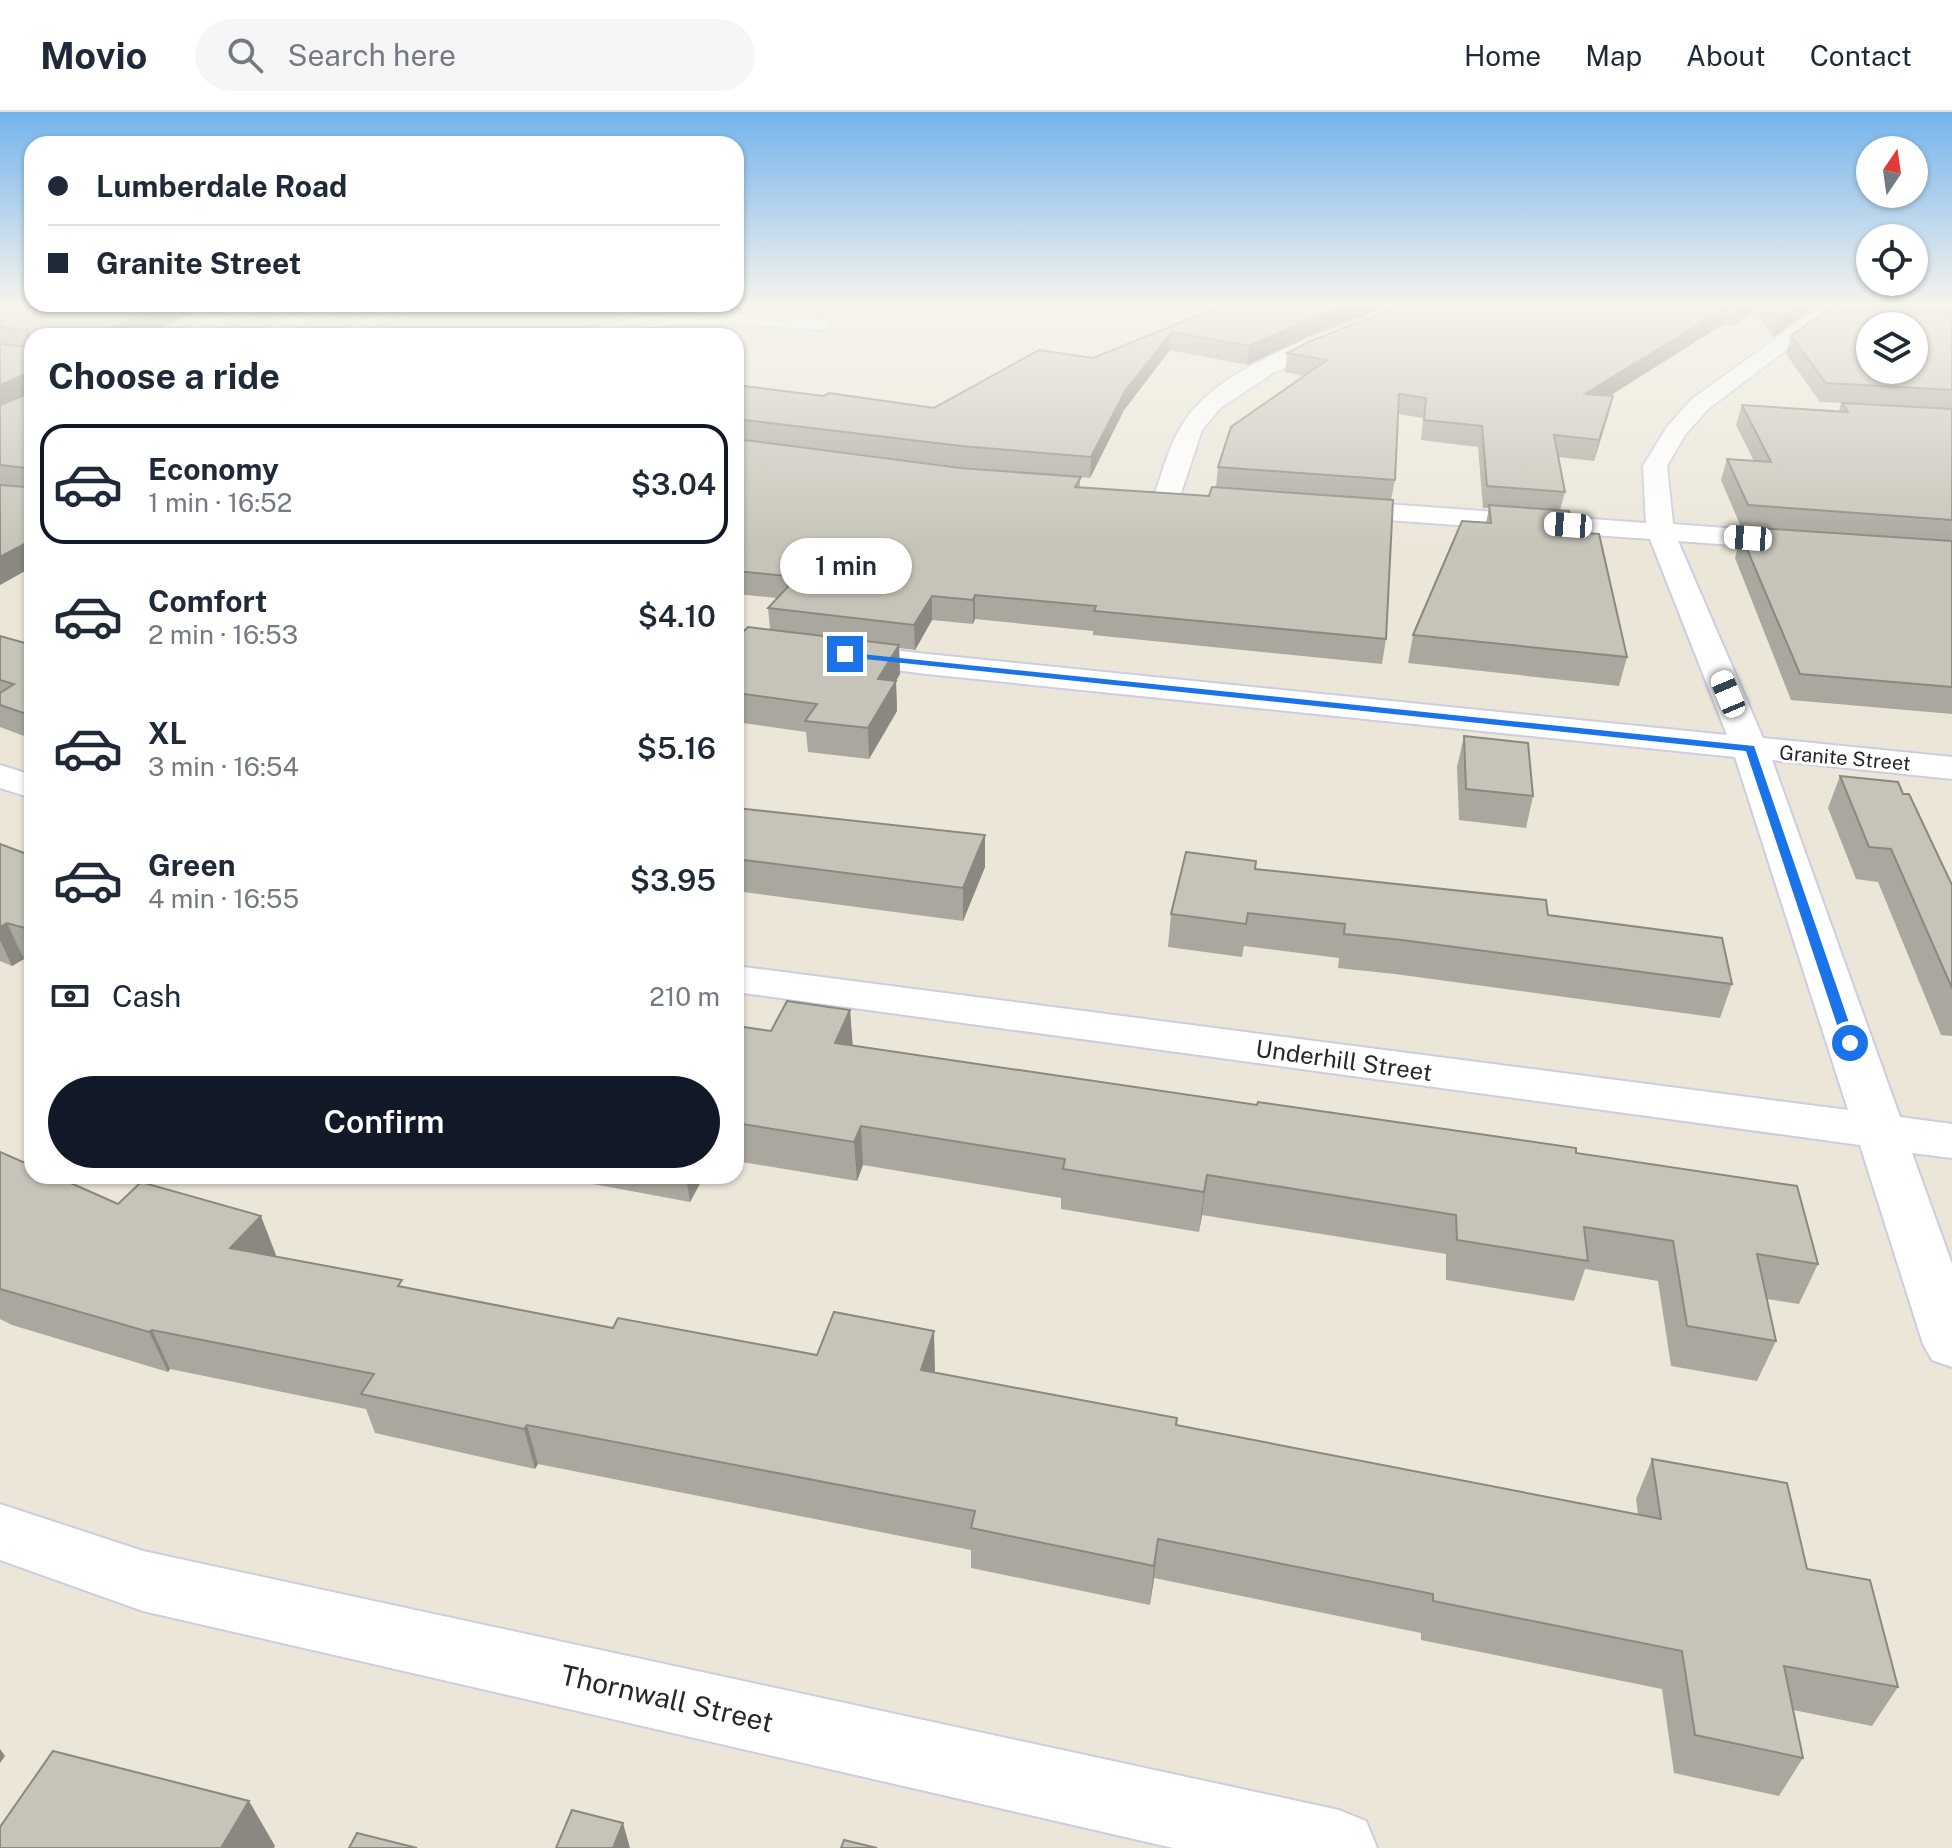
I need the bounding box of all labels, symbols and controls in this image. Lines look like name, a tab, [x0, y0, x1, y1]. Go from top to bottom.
search box	[195, 19, 755, 91]
text: Movio	[40, 33, 147, 78]
icon: search	[223, 33, 267, 77]
text: Search here	[287, 37, 456, 73]
text: Home	[1464, 39, 1541, 72]
text: Map	[1585, 39, 1642, 72]
text: About	[1686, 39, 1766, 72]
text: Contact	[1810, 39, 1912, 72]
north arrow	[1856, 136, 1928, 208]
map controls	[1856, 136, 1928, 384]
text: Lumberdale Road	[96, 168, 347, 204]
button: locate	[1856, 224, 1928, 296]
text: Granite Street	[96, 245, 301, 281]
button: layers	[1856, 312, 1928, 384]
text: Choose a ride	[48, 355, 280, 397]
icon: car	[52, 448, 124, 520]
text: Economy	[148, 451, 279, 487]
text: $3.04	[631, 466, 716, 502]
text: 1 min · 16:52	[148, 487, 292, 518]
car	[1543, 511, 1593, 539]
car	[1723, 524, 1773, 552]
callout: 1 min	[779, 538, 911, 594]
text: 1 min	[815, 550, 877, 581]
icon: car	[52, 580, 124, 652]
text: Comfort	[148, 583, 267, 619]
text: $4.10	[638, 598, 716, 634]
text: 2 min · 16:53	[148, 619, 298, 650]
route end	[827, 636, 863, 672]
car	[1708, 667, 1748, 721]
icon: car	[52, 712, 124, 784]
text: XL	[148, 715, 187, 751]
text: $5.16	[637, 730, 716, 766]
street label: Granite Street	[1778, 740, 1912, 776]
text: 3 min · 16:54	[148, 751, 299, 782]
icon: car	[52, 844, 124, 916]
text: Green	[148, 847, 235, 883]
text: $3.95	[630, 862, 716, 898]
text: 4 min · 16:55	[148, 883, 299, 914]
icon: cash	[48, 974, 92, 1018]
text: Cash	[112, 978, 181, 1014]
text: 210 m	[649, 981, 720, 1012]
route start	[1832, 1025, 1868, 1061]
street label: Underhill Street	[1254, 1034, 1434, 1086]
button: Confirm	[48, 1076, 720, 1168]
street label: Thornwall Street	[557, 1657, 777, 1739]

